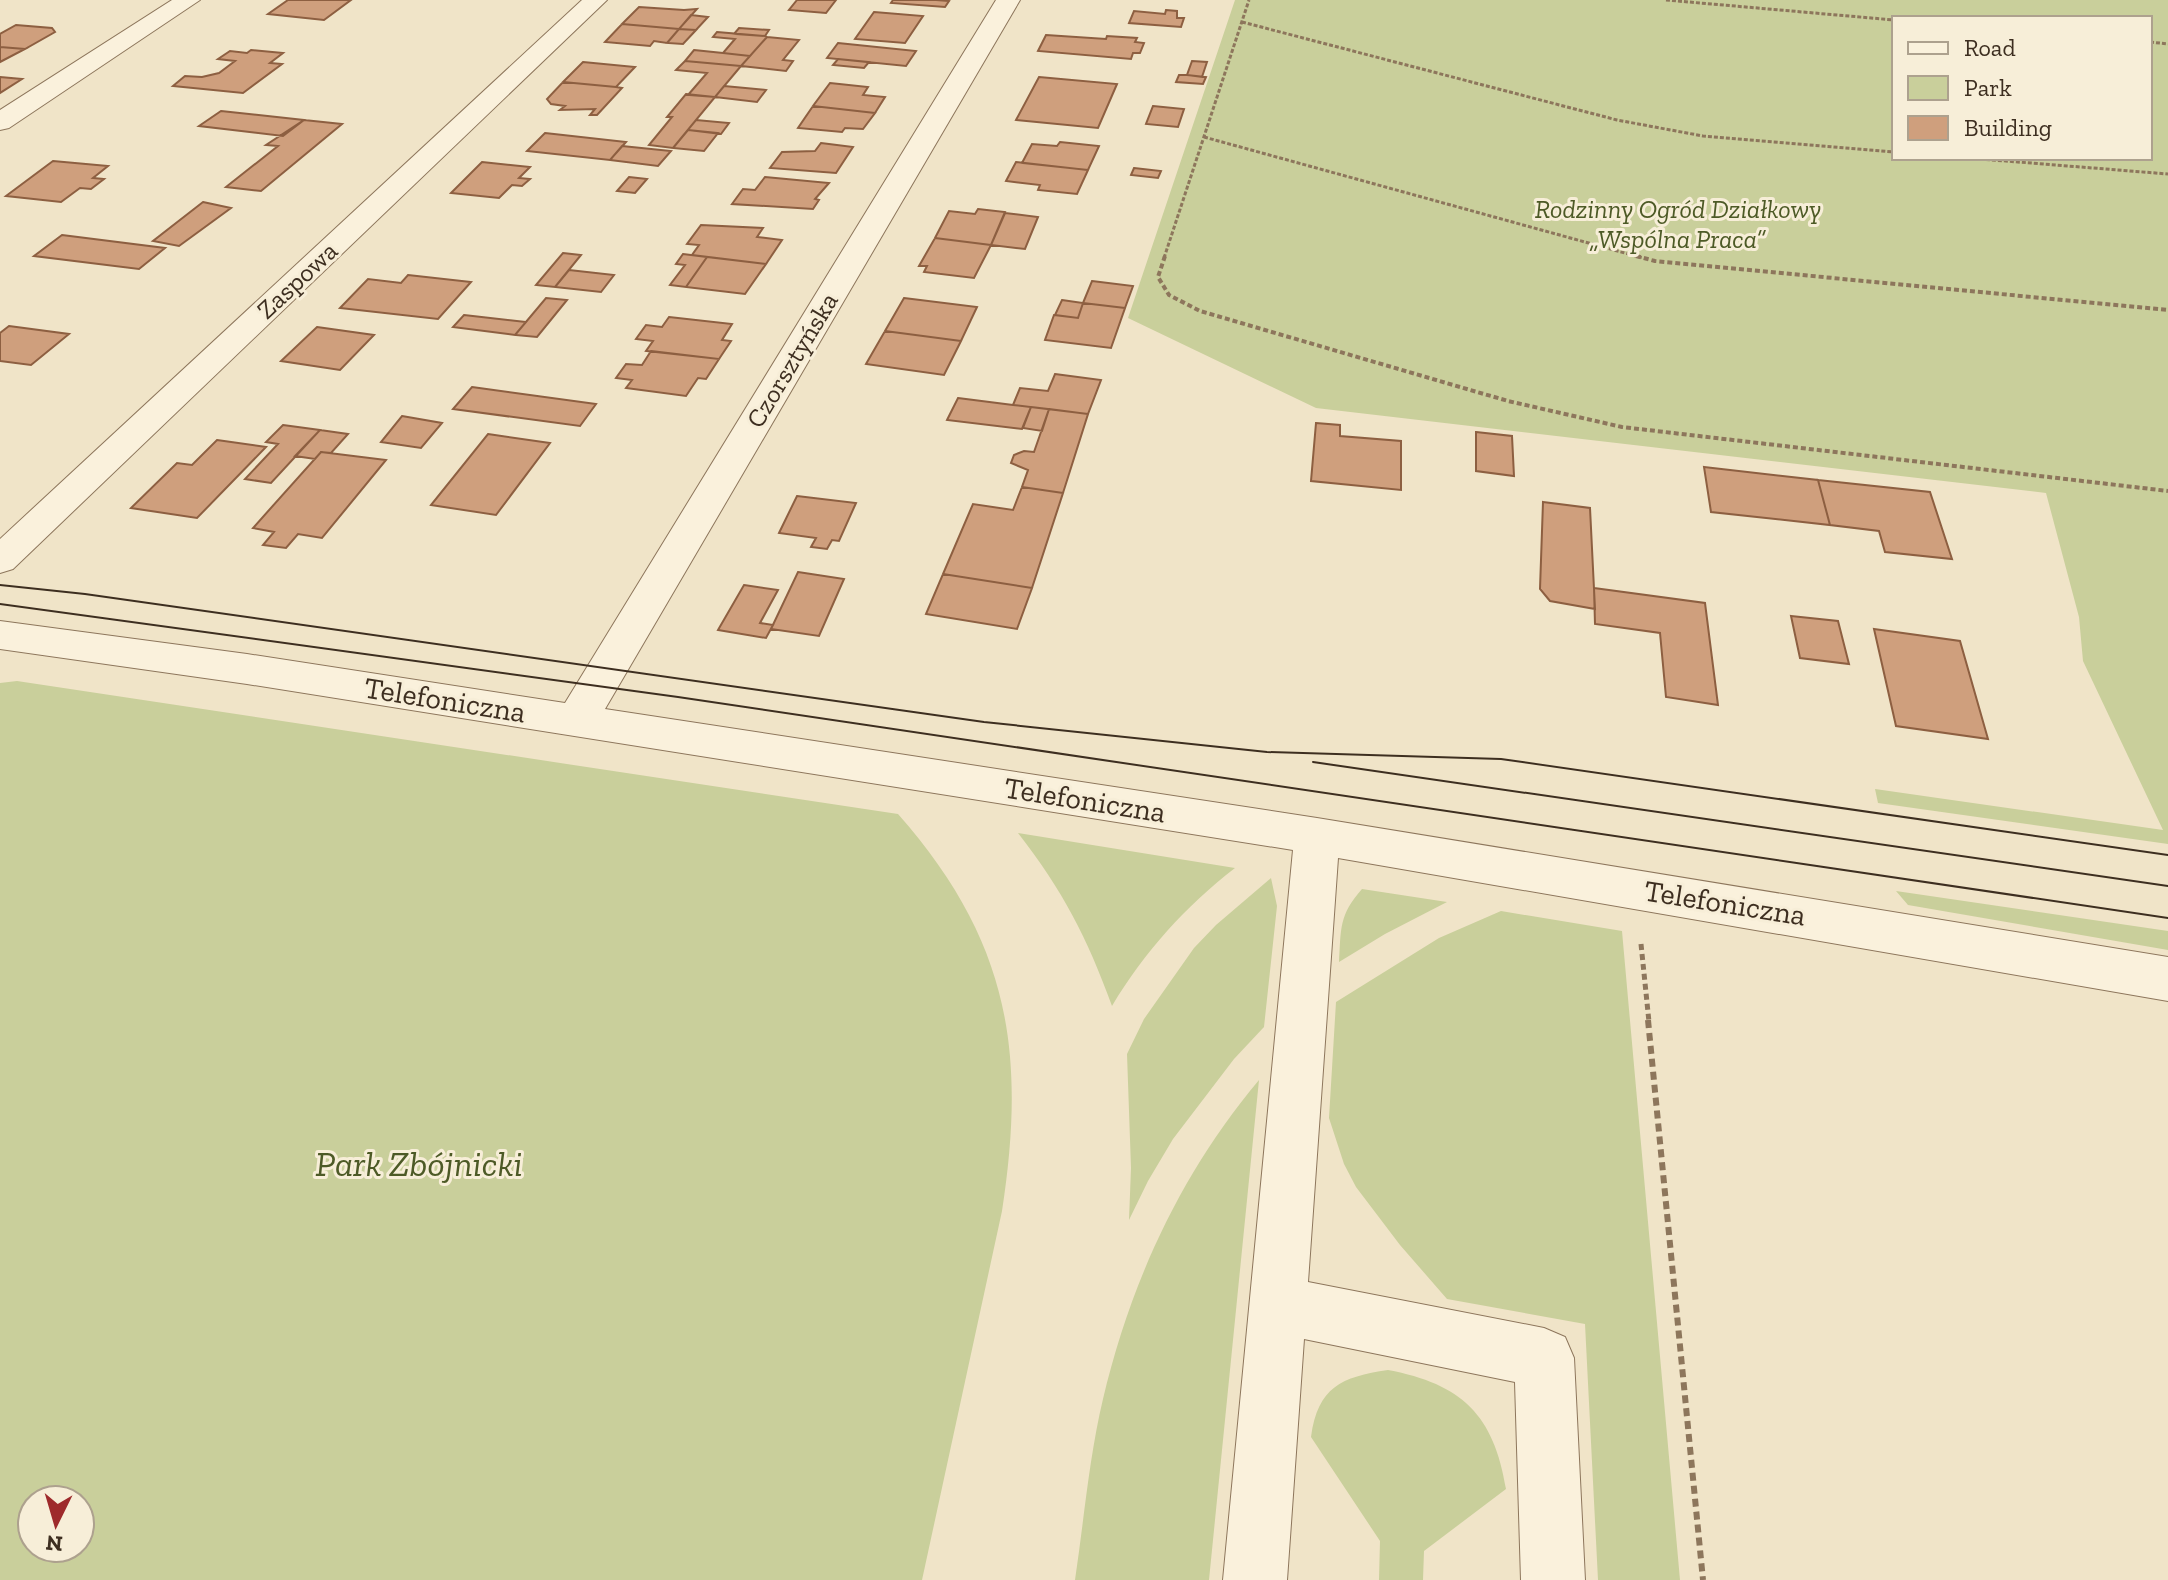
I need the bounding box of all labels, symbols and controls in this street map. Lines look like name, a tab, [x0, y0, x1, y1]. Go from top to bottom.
legend	[1892, 16, 2152, 160]
text: Road	[1964, 33, 2016, 62]
text: Park	[1964, 73, 2012, 102]
text: Building	[1964, 113, 2052, 142]
park label: Rodzinny Ogród Działkowy „Wspólna Praca”	[1535, 193, 1821, 255]
street label: Zaspowa	[250, 234, 344, 325]
street label: Czorsztyńska	[739, 286, 845, 433]
street label: Telefoniczna	[362, 669, 528, 731]
street label: Telefoniczna	[1002, 769, 1168, 831]
street label: Telefoniczna	[1642, 872, 1808, 934]
park label: Park Zbójnicki	[315, 1142, 523, 1185]
north arrow	[16, 1484, 96, 1564]
text: N	[45, 1529, 64, 1558]

